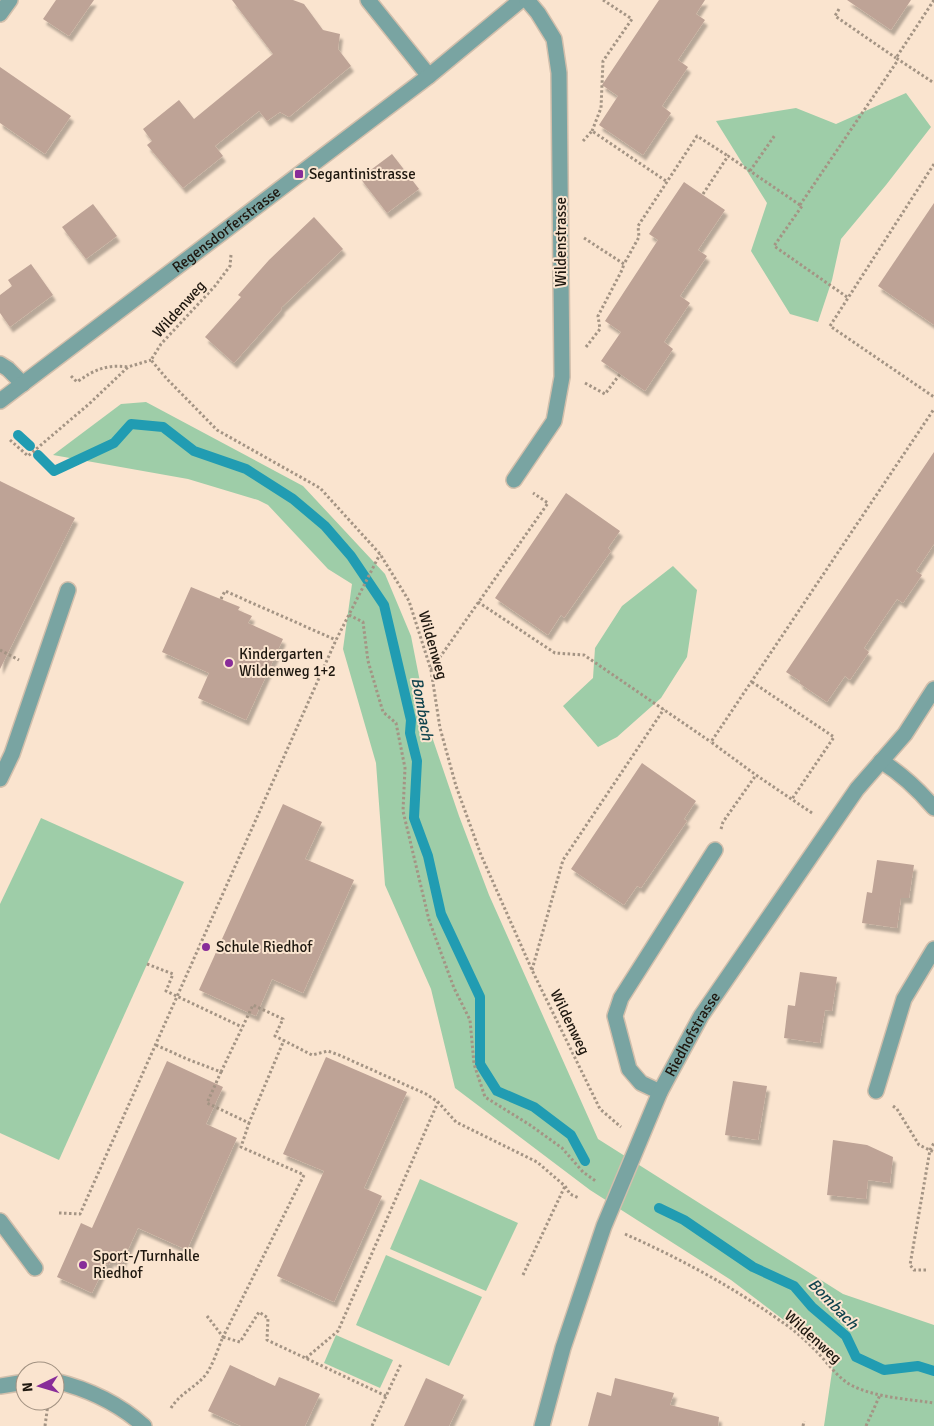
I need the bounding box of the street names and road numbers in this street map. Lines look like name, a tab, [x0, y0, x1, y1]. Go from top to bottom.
street label: Regensdorferstrasse	[168, 183, 284, 276]
street label: Wildenstrasse	[552, 197, 570, 287]
street label: Wildenweg	[149, 277, 209, 341]
street label: Wildenweg	[415, 609, 451, 681]
street label: Wildenweg	[546, 986, 594, 1058]
street label: Riedhofstrasse	[661, 988, 724, 1080]
street label: Wildenweg	[781, 1307, 845, 1367]

